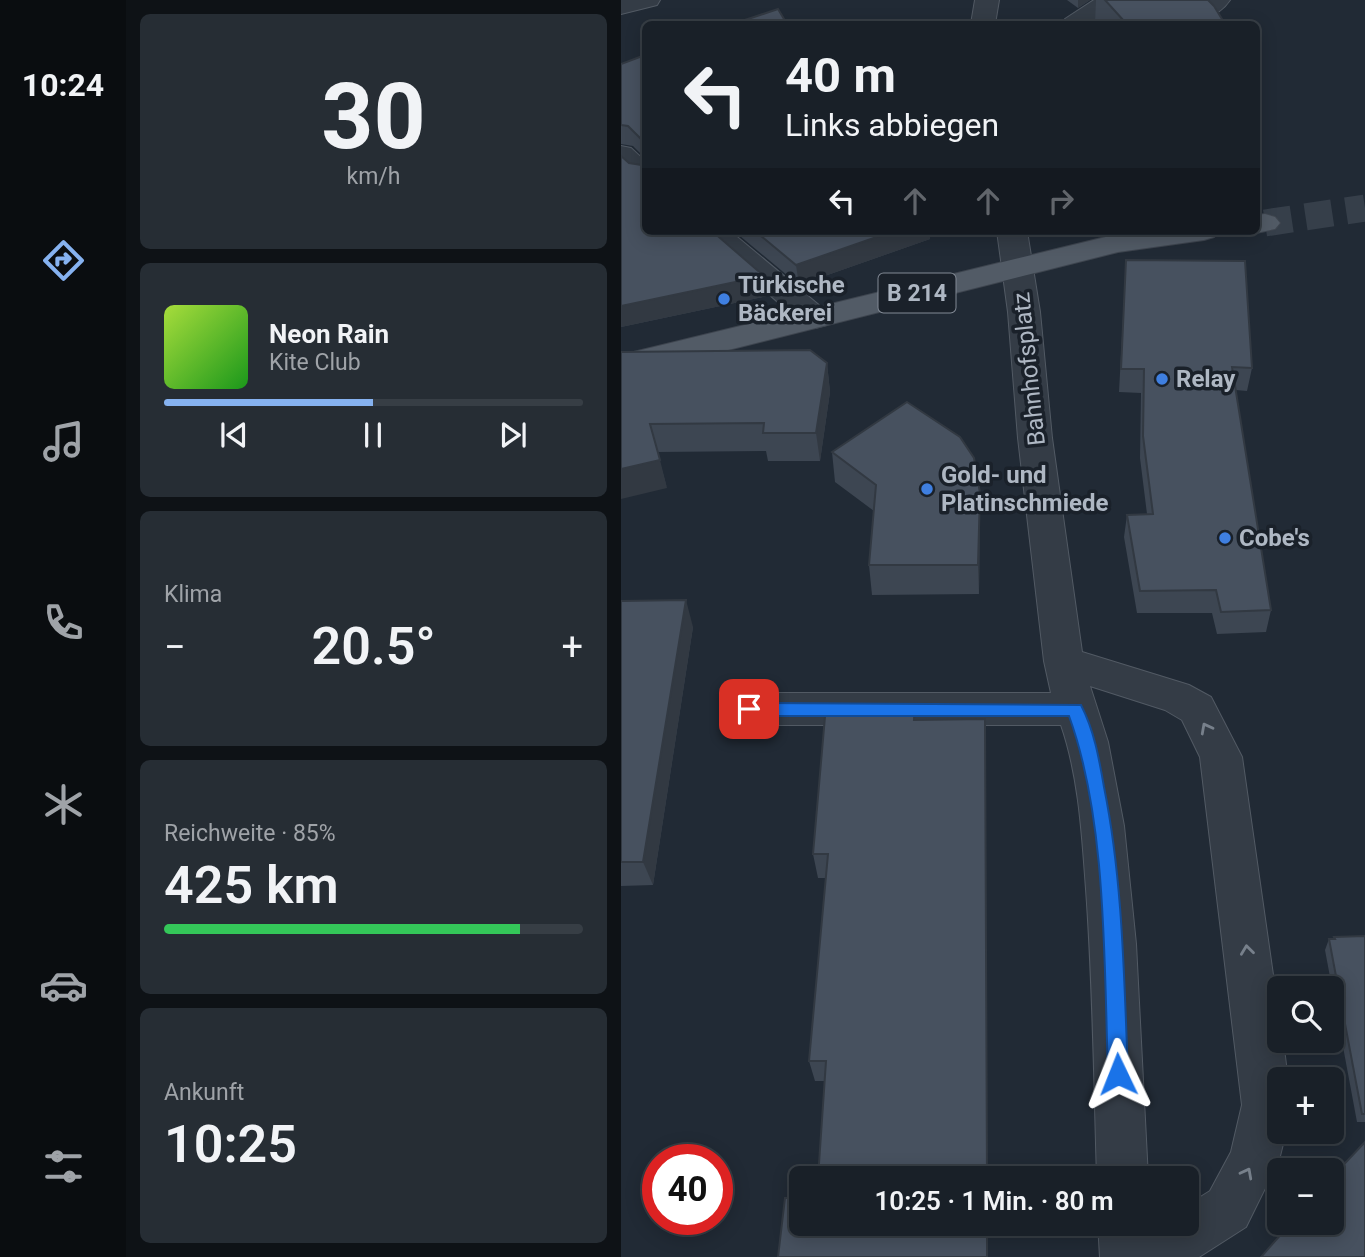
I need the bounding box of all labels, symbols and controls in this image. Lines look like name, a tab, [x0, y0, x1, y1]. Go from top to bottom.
text: 40 m	[785, 47, 896, 104]
icon: left	[670, 49, 761, 140]
text: 30	[321, 64, 426, 170]
text: 10:24	[22, 66, 104, 104]
text: Links abbiegen	[785, 106, 999, 144]
text: km/h	[347, 163, 401, 190]
icon: left	[823, 182, 861, 220]
icon: ahead	[896, 182, 934, 220]
icon: ahead	[969, 182, 1007, 220]
icon: right	[1042, 182, 1080, 220]
icon: directions	[39, 236, 88, 285]
place label: Türkische Bäckerei	[738, 271, 845, 327]
road number: B 214	[879, 274, 955, 312]
marker: Türkische Bäckerei	[716, 291, 732, 307]
street label: Bahnhofsplatz	[1007, 291, 1051, 447]
text: Neon Rain	[269, 319, 389, 349]
text: Kite Club	[269, 349, 361, 376]
place label: Relay	[1176, 365, 1236, 393]
marker: Relay	[1154, 371, 1170, 387]
icon: previous	[215, 416, 253, 454]
icon: pause	[354, 416, 392, 454]
icon: next	[494, 416, 532, 454]
icon: music	[39, 417, 88, 466]
place label: Gold- und Platinschmiede	[941, 461, 1108, 517]
marker: Gold- und Platinschmiede	[919, 481, 935, 497]
place label: Cobe's	[1239, 524, 1310, 552]
marker: Cobe's	[1217, 530, 1233, 546]
text: Klima	[164, 581, 222, 608]
icon: phone	[39, 598, 88, 647]
text: 20.5°	[312, 616, 436, 677]
text: −	[164, 625, 186, 669]
text: +	[561, 625, 583, 669]
pin	[719, 679, 779, 739]
icon: arrive	[730, 690, 768, 728]
one-way arrow	[1201, 723, 1215, 735]
icon: climate	[39, 780, 88, 829]
text: Reichweite · 85%	[164, 820, 336, 847]
text: 425 km	[164, 855, 339, 916]
one-way arrow	[1239, 945, 1254, 956]
icon: car	[39, 961, 88, 1010]
map controls	[1267, 976, 1344, 1235]
button: search	[1267, 976, 1344, 1053]
position arrow	[1081, 1037, 1155, 1111]
button: +	[1267, 1067, 1344, 1144]
text: Ankunft	[164, 1079, 244, 1106]
text: 10:25	[164, 1114, 297, 1175]
icon: filters	[39, 1142, 88, 1191]
speed limit sign: 40	[642, 1144, 733, 1235]
button: −	[1267, 1158, 1344, 1235]
one-way arrow	[1239, 1168, 1252, 1181]
text: 10:25 · 1 Min. · 80 m	[874, 1186, 1114, 1216]

